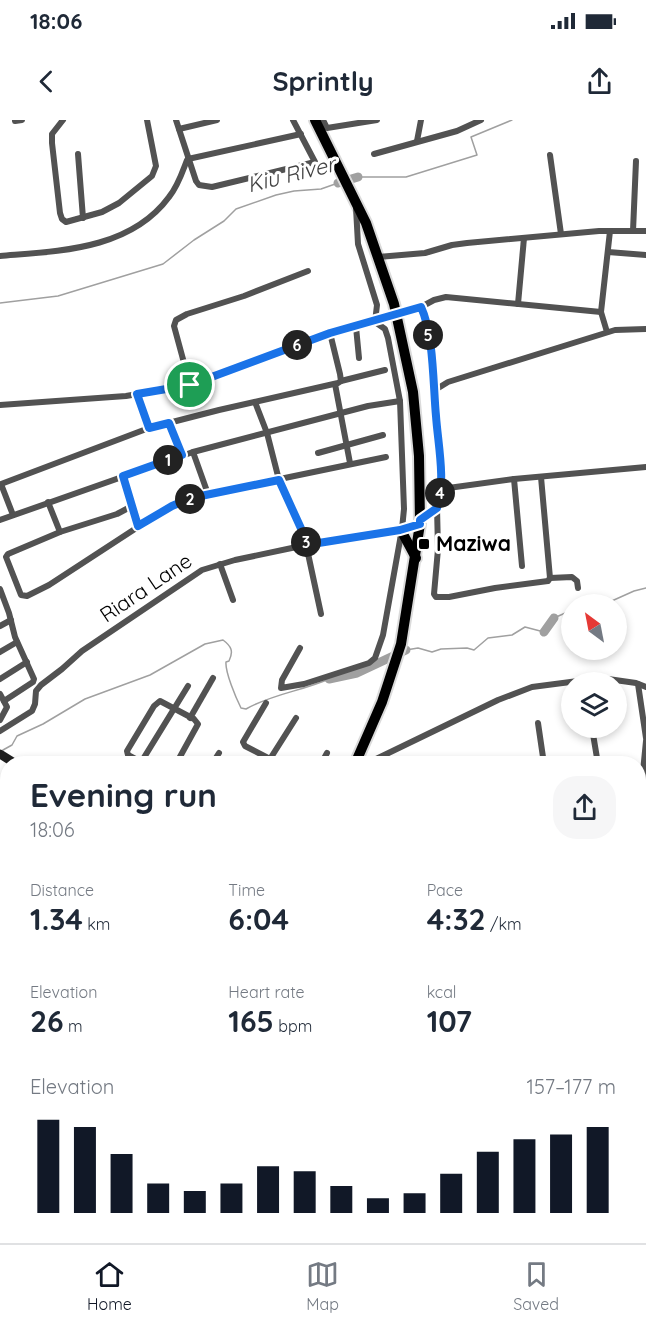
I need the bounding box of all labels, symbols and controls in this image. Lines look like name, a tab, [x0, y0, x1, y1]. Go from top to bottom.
text: 18:06	[30, 7, 82, 35]
text: Sprintly	[272, 64, 374, 98]
icon: back	[30, 65, 63, 98]
icon: share	[583, 65, 616, 98]
water label: Kiu River	[244, 149, 340, 198]
pin: 5	[413, 320, 443, 350]
text: 5	[423, 325, 433, 345]
pin: 6	[282, 330, 312, 360]
text: 6	[293, 335, 301, 355]
pin	[164, 359, 215, 410]
icon: arrive	[173, 368, 206, 401]
pin: 1	[153, 445, 183, 475]
text: 1	[165, 450, 171, 470]
pin: 4	[425, 478, 455, 508]
text: 4	[435, 483, 445, 503]
pin: 2	[175, 484, 205, 514]
text: 2	[185, 489, 195, 509]
pin: 3	[291, 527, 321, 557]
place label: Maziwa	[436, 530, 511, 556]
text: 3	[302, 532, 310, 552]
marker: Maziwa	[417, 537, 431, 551]
street label: Riara Lane	[94, 547, 196, 627]
north arrow	[561, 594, 627, 660]
map controls	[561, 594, 627, 738]
button: layers	[561, 672, 627, 738]
text: Evening run	[30, 774, 217, 815]
button: share	[553, 776, 616, 839]
text: 18:06	[30, 817, 75, 842]
text: Distance	[30, 880, 94, 900]
text: Time	[228, 880, 265, 900]
text: Pace	[427, 880, 463, 900]
text: 1.34	[30, 900, 83, 938]
text: 6:04	[228, 900, 289, 938]
text: 4:32	[427, 900, 486, 938]
text: km	[83, 914, 110, 934]
text: /km	[486, 914, 522, 934]
text: Elevation	[30, 982, 97, 1002]
text: Heart rate	[228, 982, 305, 1002]
text: kcal	[427, 982, 457, 1002]
text: 26	[30, 1002, 64, 1040]
text: 165	[228, 1002, 274, 1040]
text: 107	[427, 1002, 472, 1040]
text: m	[64, 1016, 83, 1036]
text: bpm	[274, 1016, 312, 1036]
text: Elevation	[30, 1074, 114, 1099]
text: 157–177 m	[527, 1074, 616, 1099]
tab: Home	[87, 1258, 132, 1314]
tab: Map	[306, 1258, 339, 1314]
tab: Saved	[513, 1258, 559, 1314]

